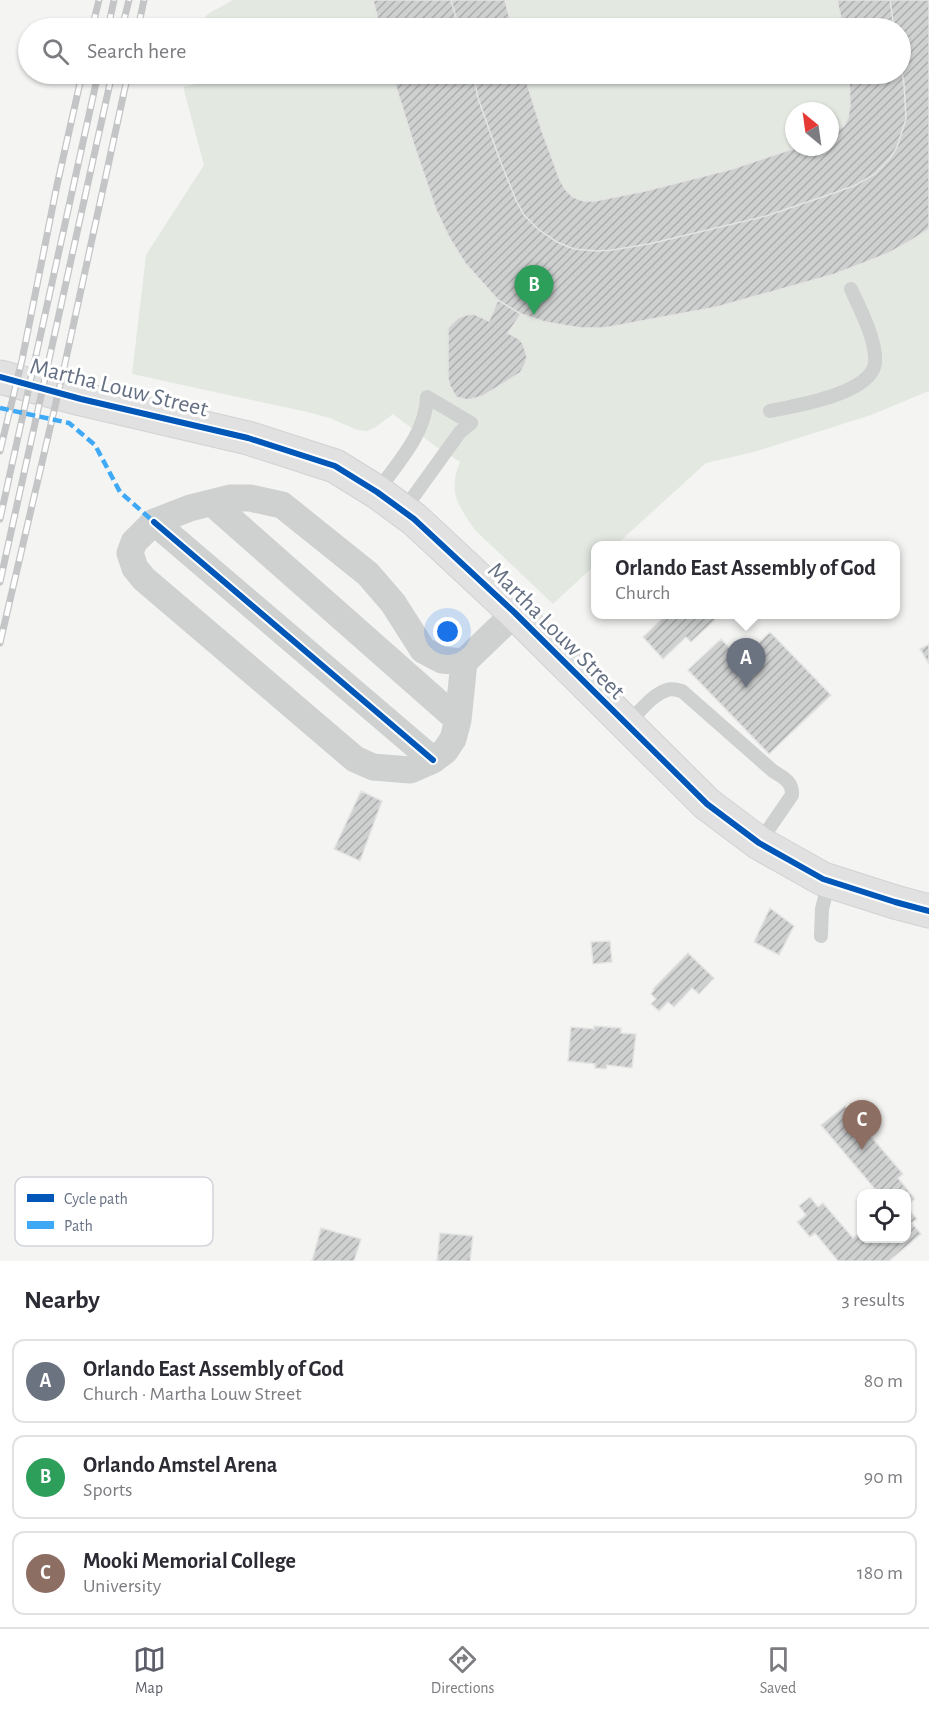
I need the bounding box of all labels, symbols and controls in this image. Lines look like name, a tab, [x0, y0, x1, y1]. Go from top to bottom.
search box	[18, 18, 911, 84]
icon: search	[39, 35, 72, 68]
text: Search here	[87, 40, 186, 62]
north arrow	[785, 102, 839, 156]
pin: B	[514, 266, 554, 315]
street label: Martha Louw Street	[28, 354, 211, 422]
popup	[591, 541, 900, 619]
text: Orlando East Assembly of God	[615, 557, 876, 579]
street label: Martha Louw Street	[483, 558, 629, 704]
text: Church	[615, 583, 670, 603]
your location	[433, 617, 462, 646]
pin: A	[726, 638, 766, 688]
pin: C	[842, 1100, 882, 1150]
legend	[15, 1177, 213, 1246]
map controls	[857, 1189, 911, 1243]
button: locate	[857, 1189, 911, 1243]
text: Cycle path	[64, 1191, 128, 1208]
text: Path	[64, 1218, 93, 1234]
text: Nearby	[24, 1287, 100, 1313]
text: 3 results	[841, 1290, 905, 1310]
text: Orlando East Assembly of God	[83, 1358, 344, 1380]
text: A	[40, 1371, 52, 1391]
text: 80 m	[864, 1371, 903, 1391]
text: Church · Martha Louw Street	[83, 1384, 302, 1404]
text: Orlando Amstel Arena	[83, 1454, 277, 1476]
text: B	[40, 1467, 51, 1487]
text: 90 m	[864, 1467, 903, 1487]
text: Sports	[83, 1480, 132, 1500]
text: Mooki Memorial College	[83, 1550, 296, 1572]
text: C	[40, 1563, 51, 1583]
text: 180 m	[857, 1563, 903, 1583]
text: University	[83, 1576, 161, 1596]
tab: Map	[133, 1643, 166, 1698]
tab: Directions	[431, 1643, 495, 1698]
tab: Saved	[760, 1643, 796, 1698]

